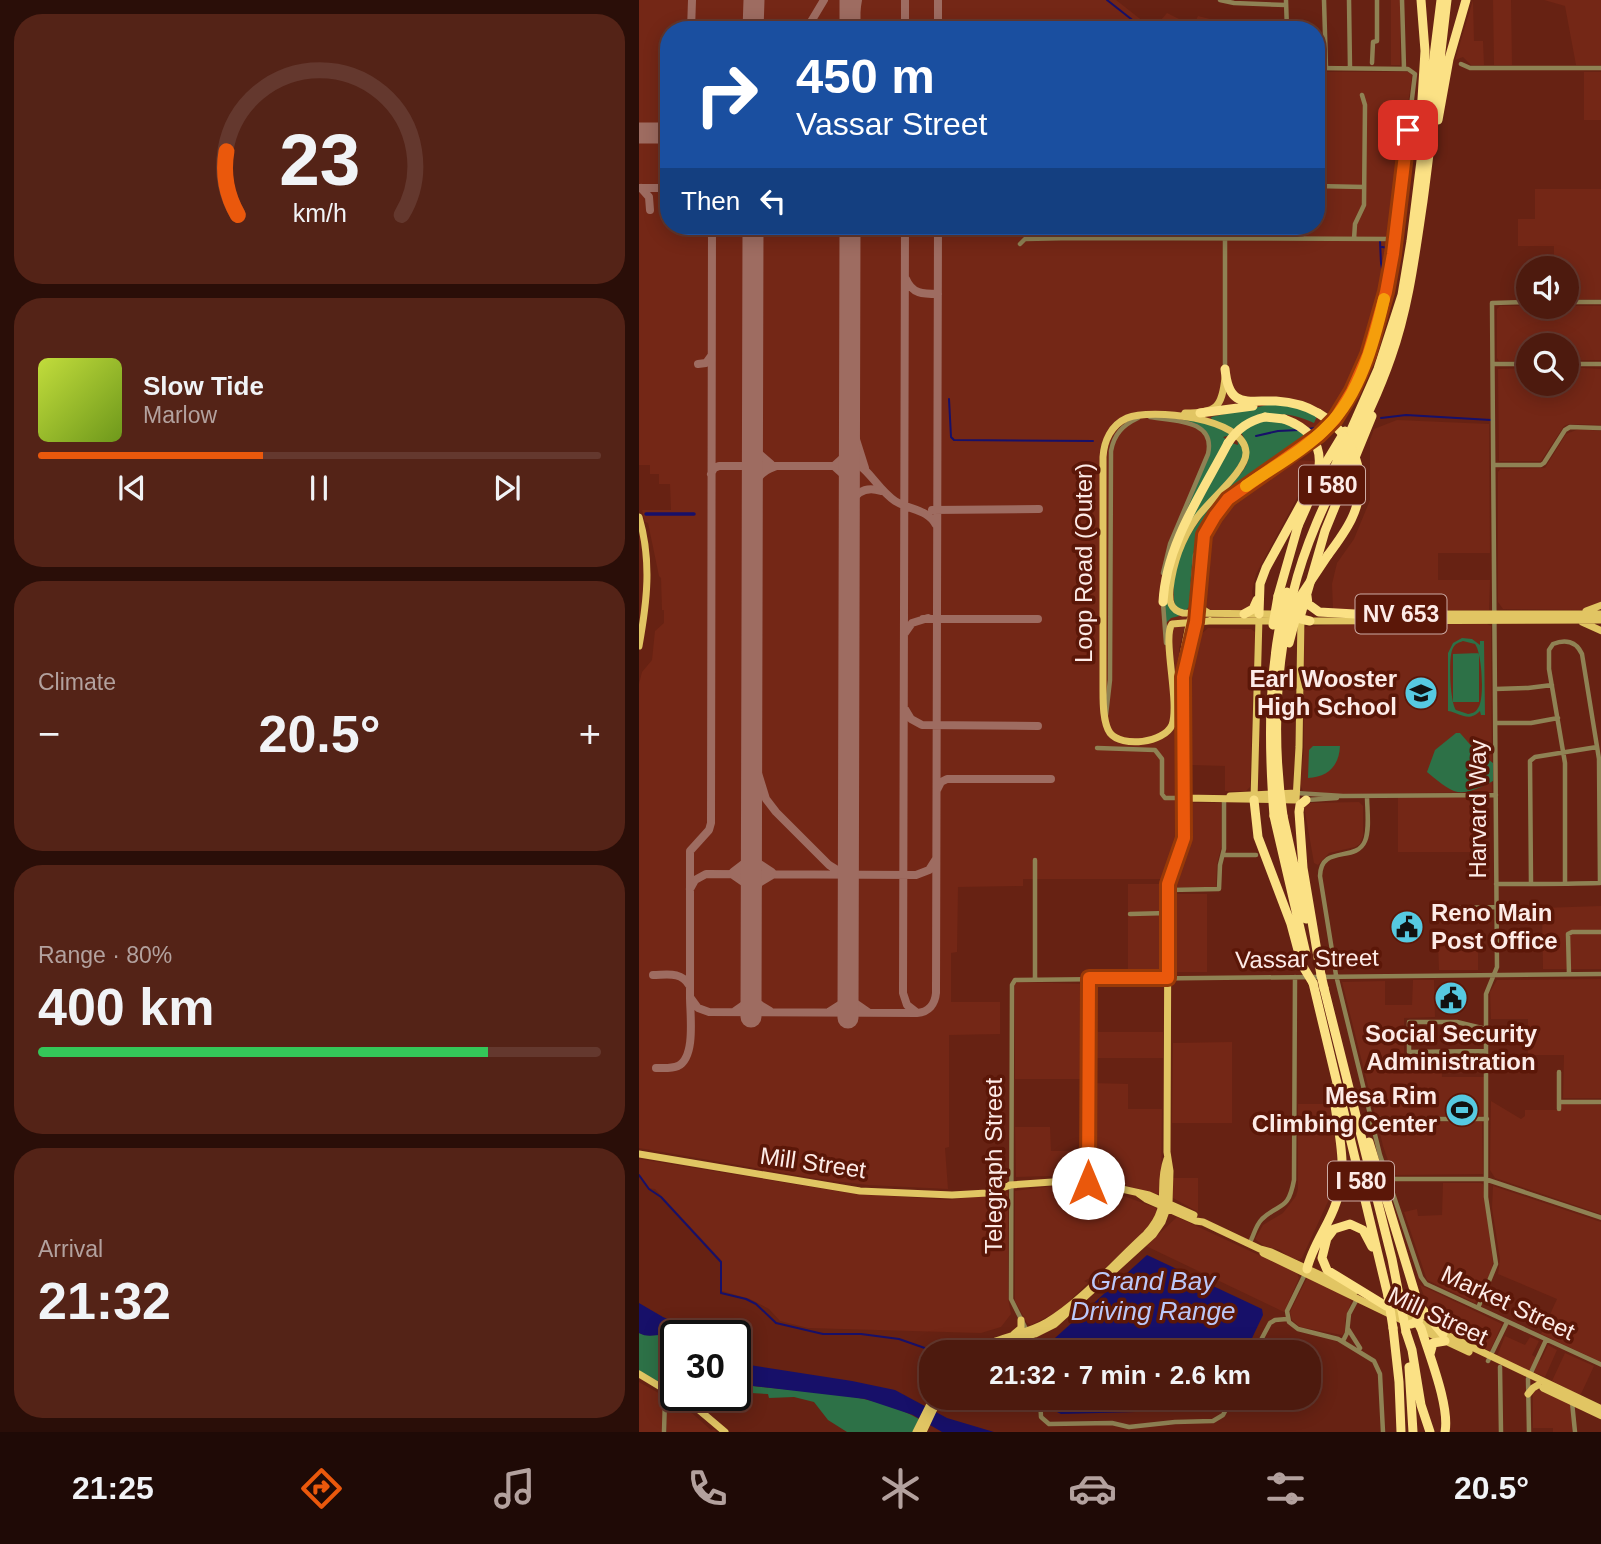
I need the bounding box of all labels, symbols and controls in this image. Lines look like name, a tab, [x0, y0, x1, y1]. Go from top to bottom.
icon: right	[681, 49, 772, 140]
text: 450 m	[796, 49, 935, 103]
pin	[1378, 100, 1438, 160]
text: Vassar Street	[796, 106, 987, 142]
icon: arrive	[1389, 111, 1427, 149]
text: 23	[279, 119, 360, 200]
icon: left	[754, 182, 792, 220]
text: Then	[681, 186, 740, 216]
text: km/h	[292, 199, 347, 227]
map controls	[1516, 256, 1579, 396]
button: sound	[1516, 256, 1579, 319]
button: search	[1516, 333, 1579, 396]
text: Slow Tide	[143, 371, 264, 401]
text: Marlow	[143, 402, 217, 428]
street label: Loop Road (Outer)	[1070, 463, 1097, 663]
road number: I 580	[1299, 466, 1365, 505]
icon: previous	[113, 469, 151, 507]
icon: pause	[300, 469, 338, 507]
icon: next	[488, 469, 526, 507]
road number: NV 653	[1355, 594, 1447, 634]
place label: Earl Wooster High School	[1249, 665, 1397, 720]
text: Climate	[38, 669, 116, 695]
school or university icon: Earl Wooster High School	[1402, 674, 1440, 712]
text: 20.5°	[258, 705, 381, 763]
text: −	[38, 713, 60, 755]
text: +	[579, 713, 601, 755]
street label: Harvard Way	[1464, 739, 1491, 879]
place label: Reno Main Post Office	[1431, 899, 1558, 954]
public building icon: Reno Main Post Office	[1388, 908, 1426, 946]
text: Range · 80%	[38, 942, 172, 968]
street label: Vassar Street	[1235, 944, 1379, 973]
text: 400 km	[38, 978, 214, 1036]
public building icon: Social Security Administration	[1432, 979, 1470, 1017]
place label: Social Security Administration	[1365, 1020, 1538, 1075]
street label: Telegraph Street	[980, 1078, 1007, 1254]
place label: Mesa Rim Climbing Center	[1252, 1082, 1437, 1137]
sports icon: Mesa Rim Climbing Center	[1443, 1091, 1481, 1129]
street label: Mill Street	[758, 1142, 868, 1183]
position arrow	[1051, 1146, 1125, 1220]
road number: I 580	[1328, 1162, 1394, 1200]
text: Arrival	[38, 1236, 103, 1262]
street label: Market Street	[1437, 1260, 1579, 1345]
water label: Grand Bay Driving Range	[1071, 1266, 1235, 1326]
text: 21:32	[38, 1272, 171, 1330]
street label: Mill Street	[1384, 1281, 1493, 1350]
speed limit sign: 30	[660, 1320, 751, 1411]
text: 21:32 · 7 min · 2.6 km	[989, 1360, 1251, 1390]
icon: directions	[297, 1464, 346, 1513]
icon: music	[490, 1464, 539, 1513]
icon: phone	[683, 1464, 732, 1513]
icon: climate	[876, 1464, 925, 1513]
icon: car	[1068, 1464, 1117, 1513]
icon: filters	[1261, 1464, 1310, 1513]
text: 21:25	[72, 1470, 154, 1506]
text: 20.5°	[1454, 1470, 1529, 1506]

